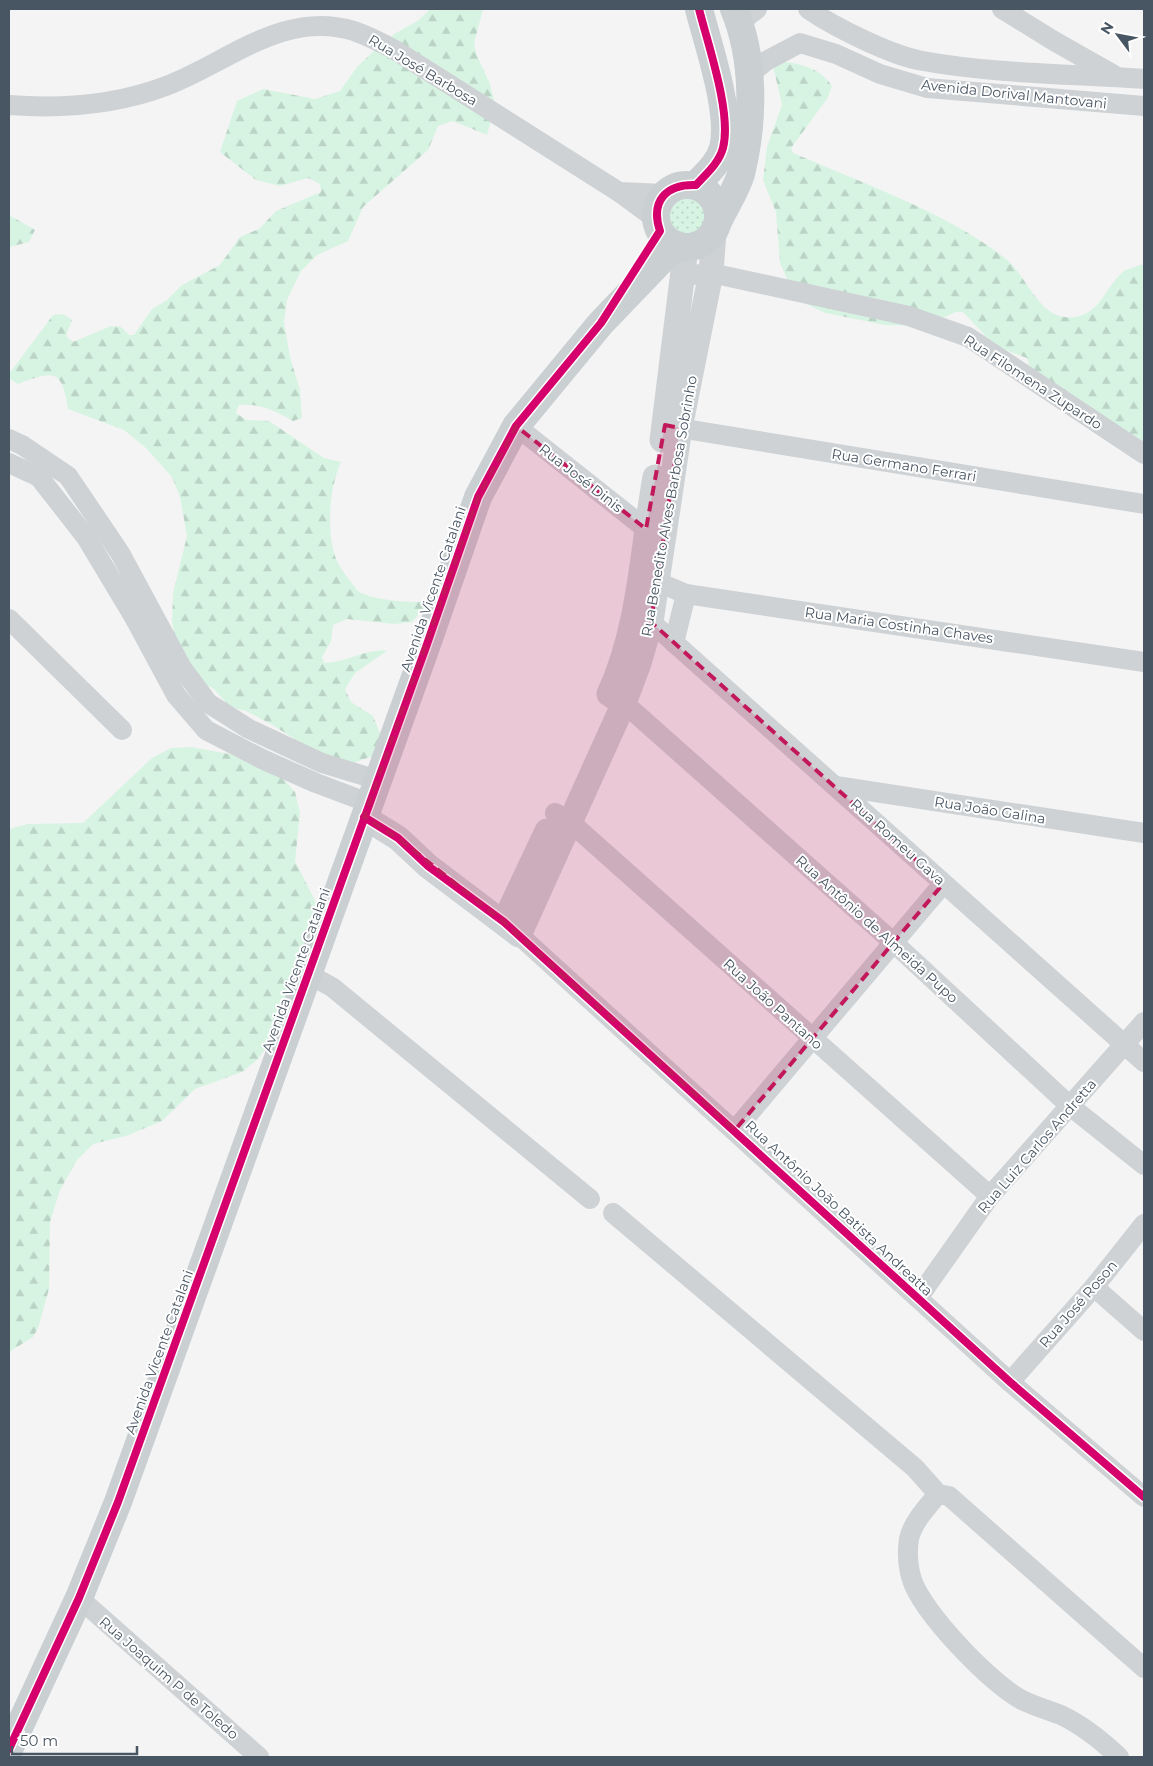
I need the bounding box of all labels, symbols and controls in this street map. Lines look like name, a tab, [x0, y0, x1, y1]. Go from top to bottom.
north arrow	[1093, 10, 1143, 60]
text: N	[1096, 19, 1118, 38]
street label: Rua José Barbosa	[365, 30, 481, 110]
street label: Avenida Dorival Mantovani	[920, 75, 1108, 113]
street label: Rua Filomena Zupardo	[961, 331, 1106, 434]
street label: Rua Benedito Alves Barbosa Sobrinho	[637, 374, 701, 638]
street label: Rua José Dinis	[535, 440, 627, 516]
street label: Rua Germano Ferrari	[830, 445, 978, 485]
street label: Avenida Vicente Catalani	[396, 504, 470, 674]
street label: Rua Maria Costinha Chaves	[804, 603, 994, 647]
street label: Rua João Galina	[933, 792, 1047, 828]
street label: Rua Romeu Gava	[847, 795, 949, 889]
street label: Rua Antônio de Almeida Pupo	[792, 851, 962, 1007]
street label: Avenida Vicente Catalani	[258, 885, 334, 1055]
street label: Rua João Pantano	[720, 955, 827, 1053]
street label: Rua Luiz Carlos Andretta	[974, 1075, 1100, 1217]
street label: Rua Antônio João Batista Andreatta	[742, 1116, 936, 1300]
street label: Rua José Roson	[1035, 1257, 1121, 1351]
street label: Avenida Vicente Catalani	[121, 1267, 197, 1437]
street label: Rua Joaquim P de Toledo	[96, 1613, 242, 1743]
scale bar	[12, 1724, 138, 1756]
text: 50 m	[20, 1731, 58, 1750]

